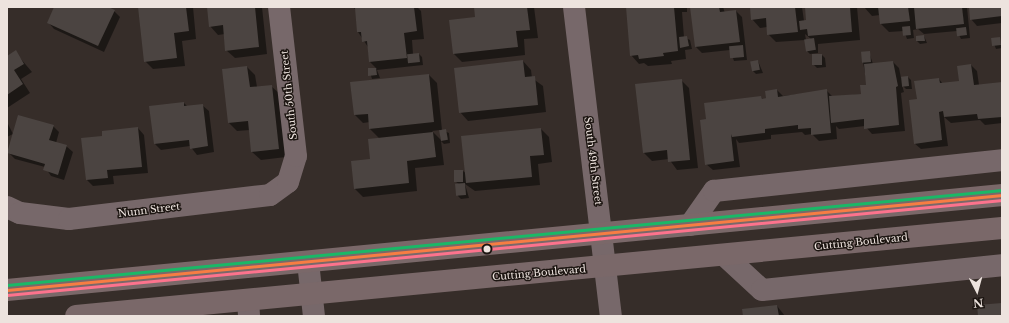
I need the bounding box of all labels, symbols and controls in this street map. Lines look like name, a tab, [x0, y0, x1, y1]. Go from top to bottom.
street label: South 50th Street	[278, 50, 300, 140]
street label: South 49th Street	[582, 116, 604, 206]
street label: Nunn Street	[117, 200, 181, 220]
street label: Cutting Boulevard	[814, 231, 908, 253]
unlabelled marker	[482, 244, 492, 254]
street label: Cutting Boulevard	[492, 263, 586, 283]
north arrow	[957, 271, 997, 311]
text: N	[972, 295, 984, 310]

